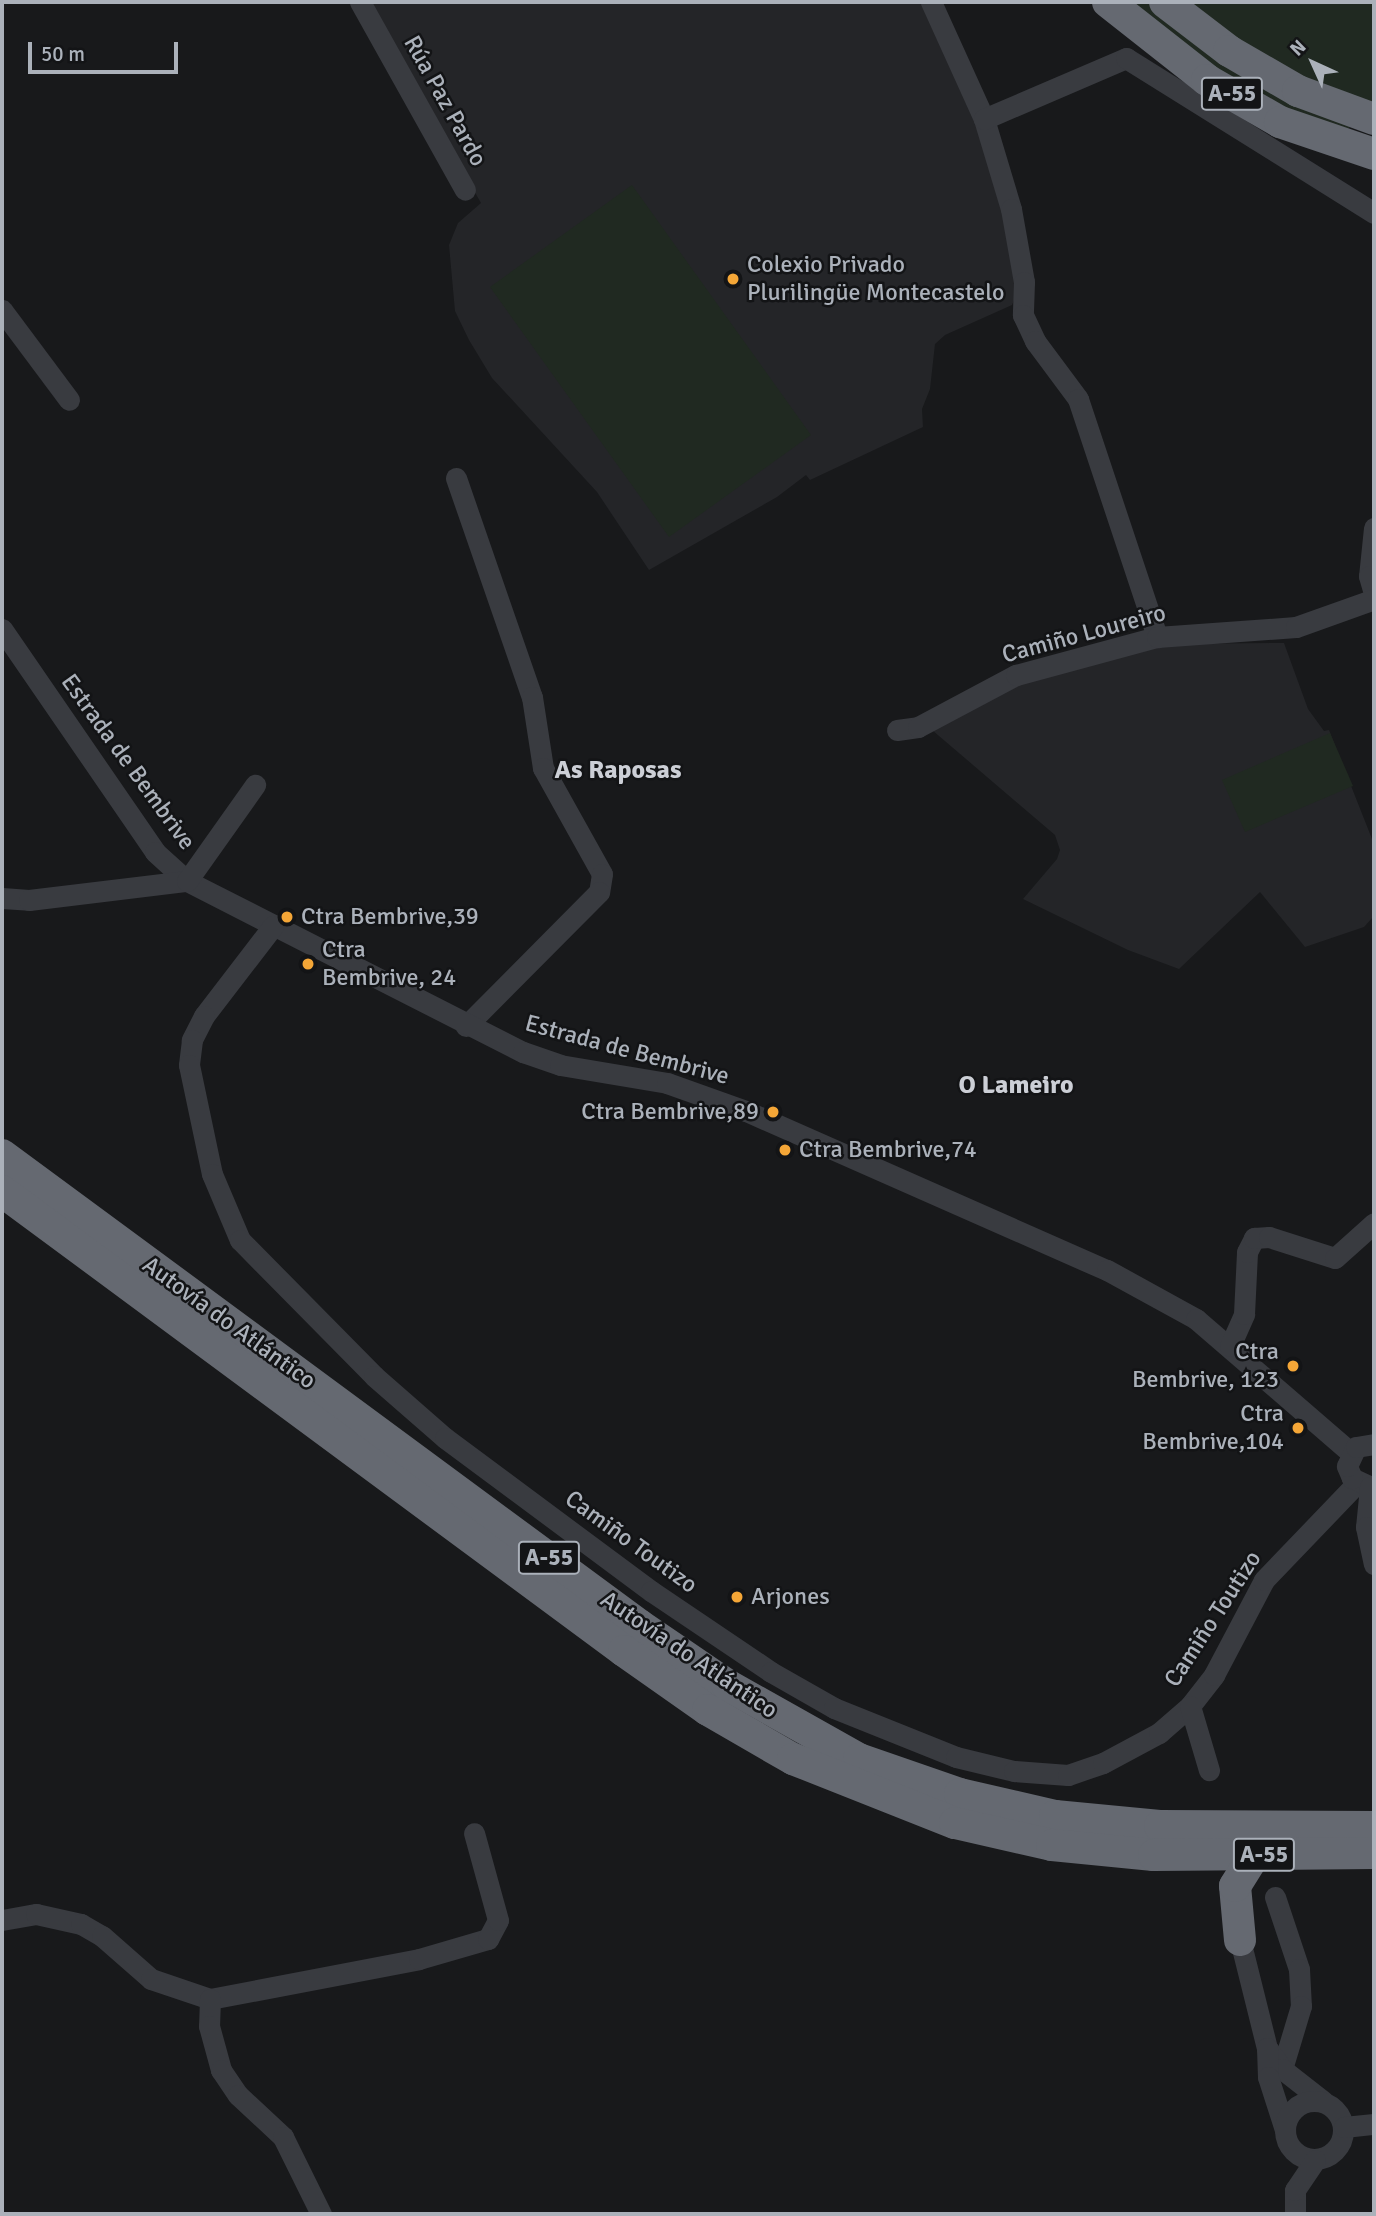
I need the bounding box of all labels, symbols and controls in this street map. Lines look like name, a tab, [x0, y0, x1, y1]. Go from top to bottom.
scale bar	[32, 28, 182, 72]
north arrow	[1278, 28, 1348, 98]
street label: Rúa Paz Pardo	[397, 31, 493, 171]
text: N	[1285, 35, 1311, 61]
text: 50 m	[41, 41, 85, 67]
road number: A-55	[1200, 74, 1264, 114]
place label: Colexio Privado Plurilingüe Montecastelo	[747, 251, 1004, 307]
marker: Colexio Privado Plurilingüe Montecastelo	[725, 271, 741, 287]
street label: Camiño Loureiro	[999, 598, 1169, 670]
street label: Estrada de Bembrive	[55, 669, 201, 855]
district label: As Raposas	[555, 755, 681, 787]
place label: Ctra Bembrive,39	[301, 903, 479, 931]
marker: Ctra Bembrive,39	[279, 909, 295, 925]
place label: Ctra Bembrive, 24	[322, 936, 456, 992]
marker: Ctra Bembrive, 24	[300, 956, 316, 972]
street label: Estrada de Bembrive	[522, 1009, 732, 1091]
district label: O Lameiro	[958, 1070, 1074, 1102]
place label: Ctra Bembrive,89	[581, 1098, 759, 1126]
marker: Ctra Bembrive,89	[765, 1104, 781, 1120]
place label: Ctra Bembrive,74	[799, 1136, 977, 1164]
marker: Ctra Bembrive,74	[777, 1142, 793, 1158]
street label: Autovía do Atlántico	[137, 1250, 321, 1396]
place label: Ctra Bembrive, 123	[1132, 1338, 1279, 1394]
marker: Ctra Bembrive, 123	[1285, 1358, 1301, 1374]
place label: Ctra Bembrive,104	[1142, 1400, 1284, 1456]
marker: Ctra Bembrive,104	[1290, 1420, 1306, 1436]
street label: Camiño Toutizo	[559, 1484, 703, 1600]
road number: A-55	[518, 1539, 580, 1578]
street label: Camiño Toutizo	[1158, 1546, 1268, 1692]
place label: Arjones	[751, 1583, 830, 1611]
street label: Autovía do Atlántico	[595, 1585, 783, 1725]
marker: Arjones	[729, 1589, 745, 1605]
road number: A-55	[1232, 1836, 1296, 1874]

